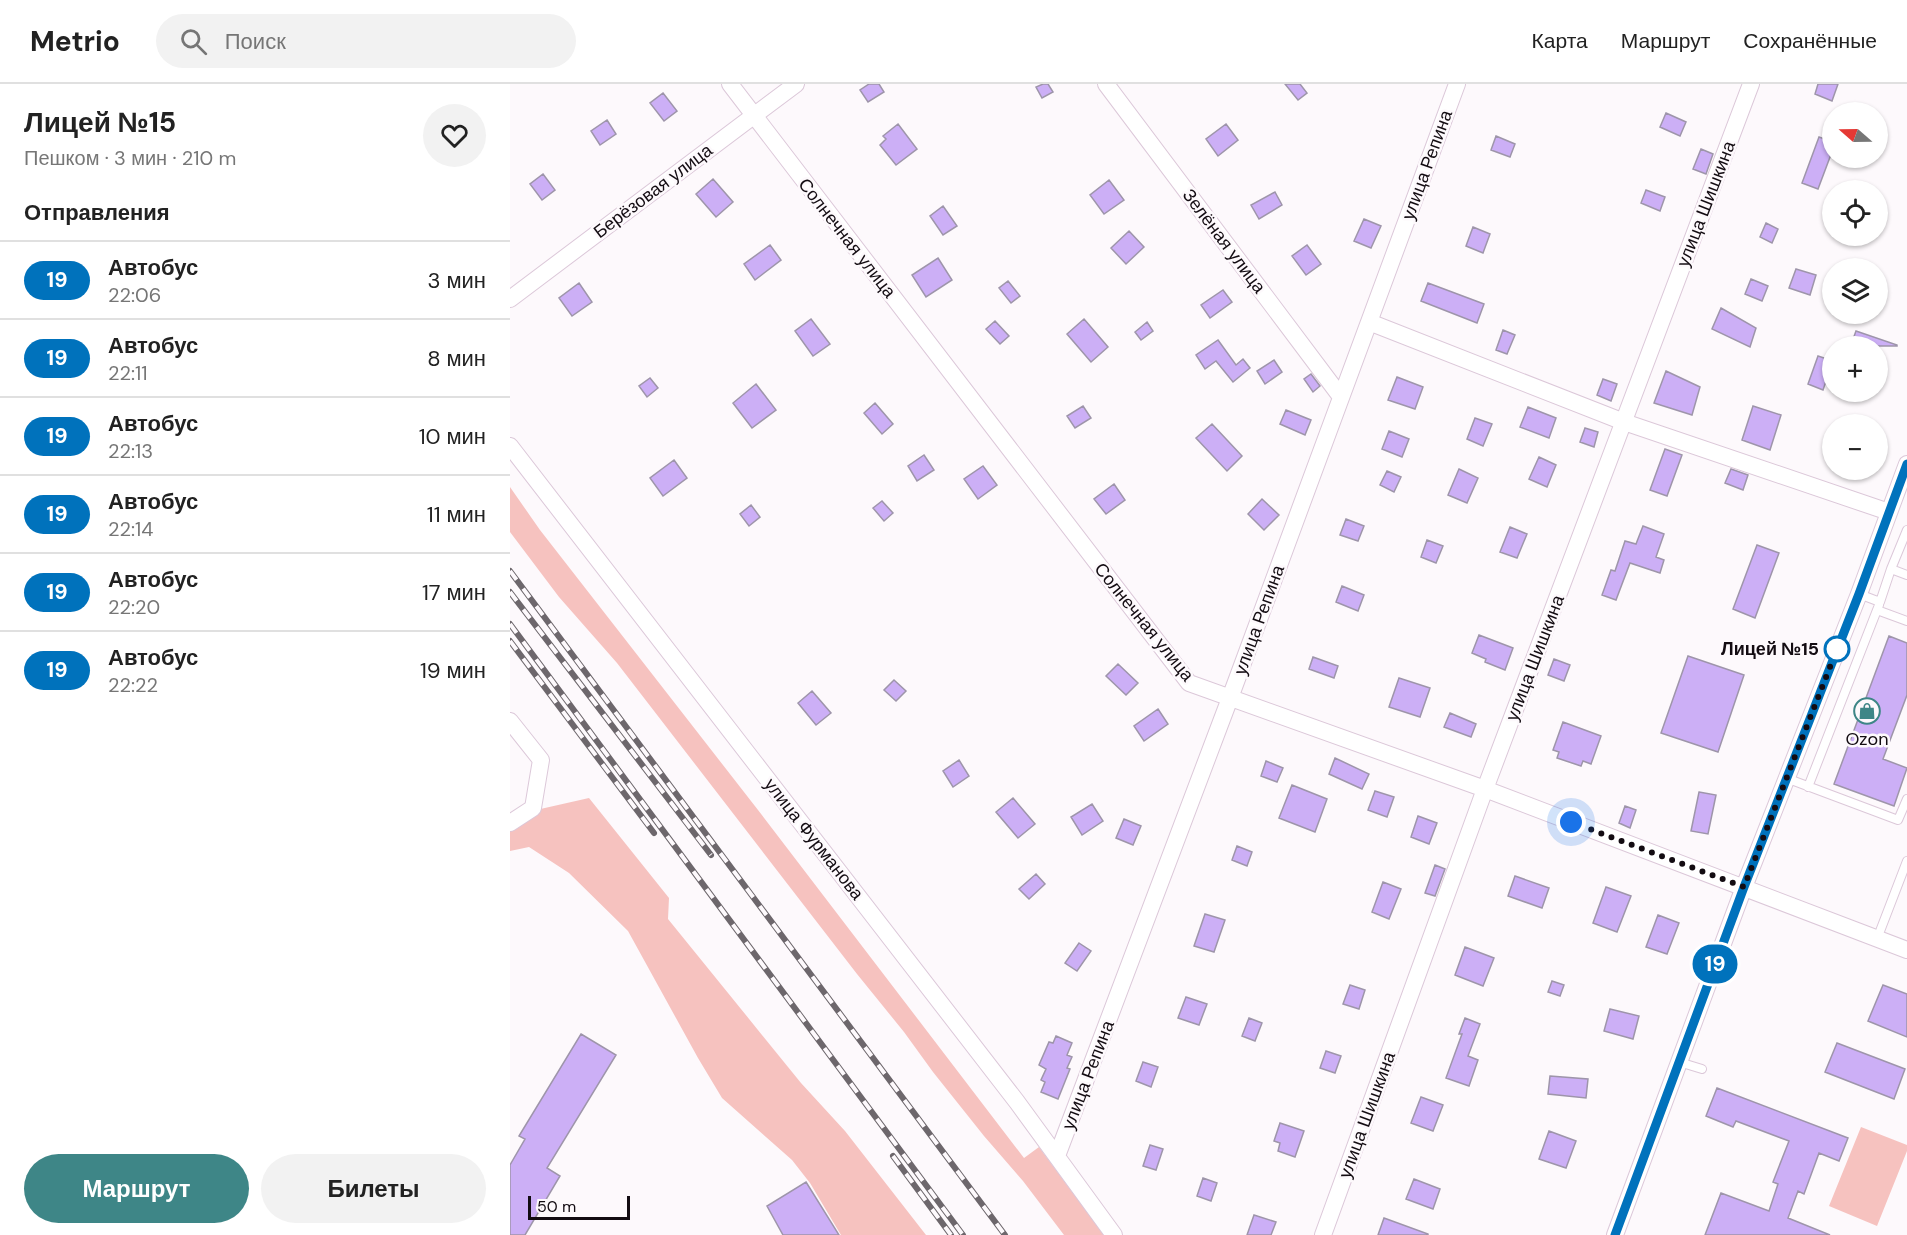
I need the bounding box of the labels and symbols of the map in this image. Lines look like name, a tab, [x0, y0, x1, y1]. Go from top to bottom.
north arrow	[1822, 102, 1888, 168]
street label: улица Репина	[1396, 106, 1458, 223]
street label: улица Шишкина	[1671, 137, 1741, 270]
street label: Берёзовая улица	[589, 138, 718, 244]
street label: Солнечная улица	[793, 173, 902, 304]
street label: Зелёная улица	[1177, 184, 1272, 299]
street label: Солнечная улица	[1089, 558, 1200, 687]
street label: улица Репина	[1228, 561, 1290, 678]
street label: улица Шишкина	[1500, 591, 1570, 724]
marker: Лицей №15	[1824, 636, 1850, 662]
place label: Лицей №15	[1721, 637, 1819, 661]
shop icon: Ozon	[1852, 696, 1882, 726]
place label: Ozon	[1845, 727, 1889, 751]
street label: улица Фурманова	[759, 773, 870, 906]
your location	[1556, 807, 1586, 837]
line badge: 19	[1688, 944, 1742, 984]
street label: улица Репина	[1056, 1016, 1120, 1133]
street label: улица Шишкина	[1333, 1047, 1401, 1182]
scale bar	[528, 1193, 630, 1220]

